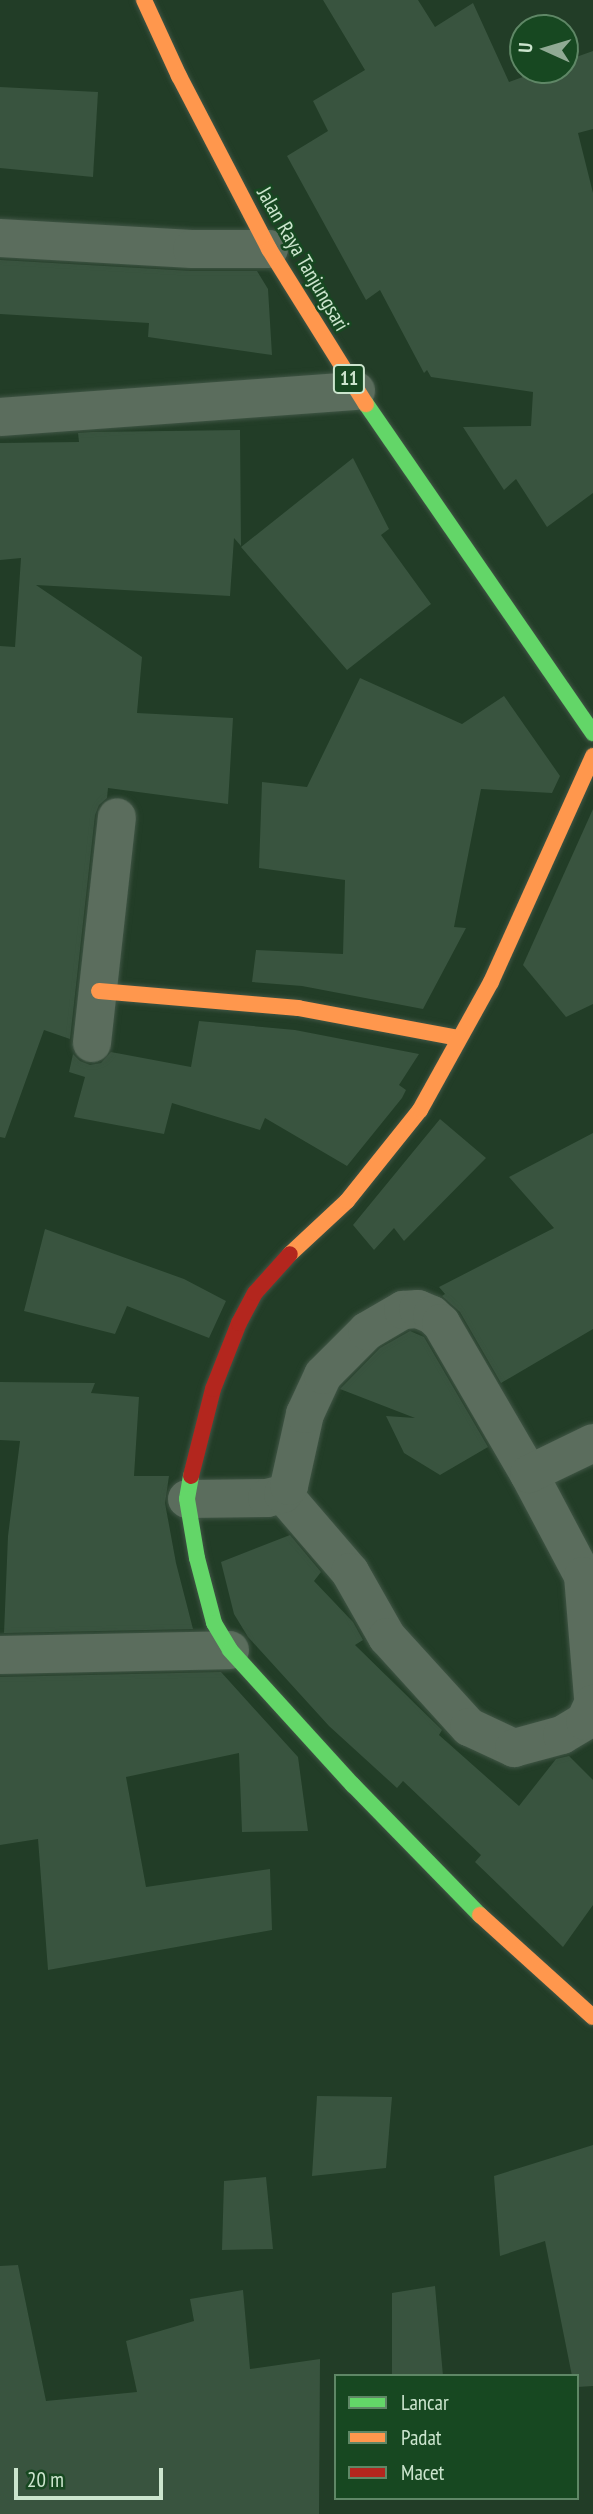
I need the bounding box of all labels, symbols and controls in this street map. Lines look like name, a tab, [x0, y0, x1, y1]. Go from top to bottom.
north arrow	[509, 14, 579, 84]
text: U	[513, 42, 537, 53]
street label: Jalan Raya Tanjungsari	[251, 182, 355, 336]
road number: 11	[332, 364, 366, 394]
legend	[334, 2374, 579, 2500]
text: Lancar	[401, 2389, 449, 2416]
text: Padat	[401, 2424, 442, 2451]
scale bar	[18, 2454, 166, 2498]
text: Macet	[401, 2459, 444, 2486]
text: 20 m	[27, 2466, 64, 2493]

